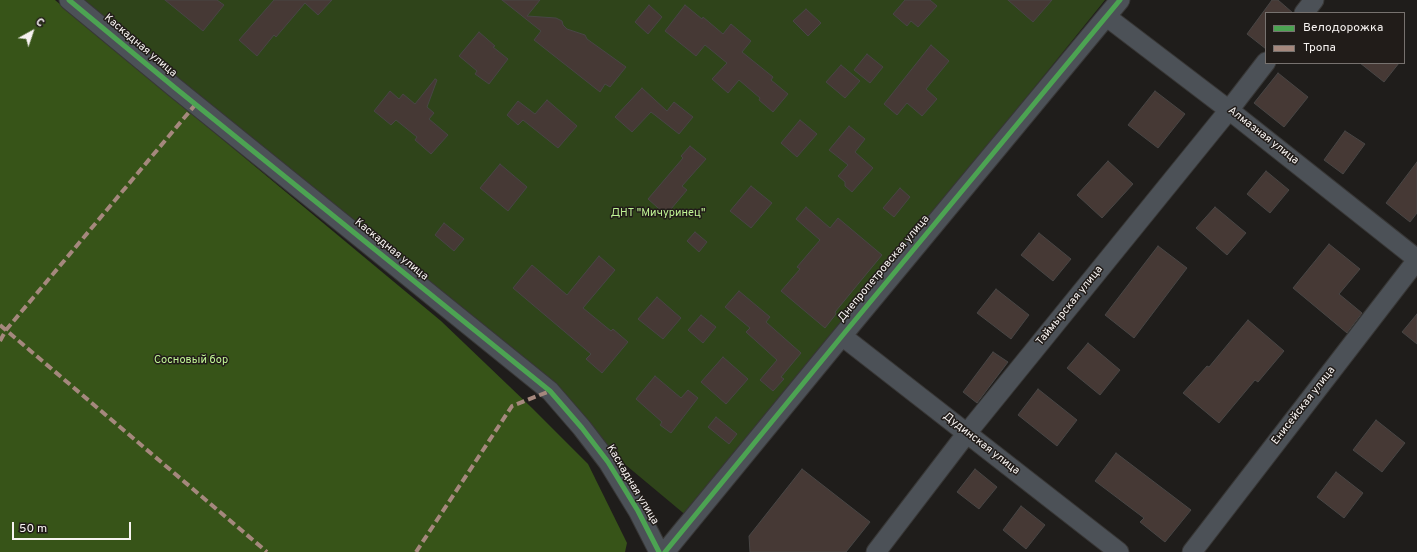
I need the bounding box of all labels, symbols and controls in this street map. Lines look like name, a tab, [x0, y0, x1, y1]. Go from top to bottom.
north arrow	[12, 12, 52, 52]
street label: Каскадная улица	[101, 12, 179, 80]
legend	[1265, 12, 1405, 64]
text: С	[33, 15, 47, 30]
text: Велодорожка	[1303, 20, 1383, 36]
text: Тропа	[1303, 40, 1336, 56]
street label: Алмазная улица	[1225, 104, 1301, 168]
park label: ДНТ "Мичуринец"	[611, 207, 705, 221]
street label: Днепропетровская улица	[835, 213, 933, 325]
street label: Каскадная улица	[352, 216, 430, 284]
street label: Таймырская улица	[1034, 264, 1106, 348]
park label: Сосновый бор	[154, 354, 228, 368]
street label: Енисейская улица	[1269, 364, 1339, 448]
street label: Дудинская улица	[940, 410, 1022, 478]
street label: Каскадная улица	[603, 443, 661, 527]
scale bar	[14, 514, 133, 540]
text: 50 m	[19, 521, 47, 537]

